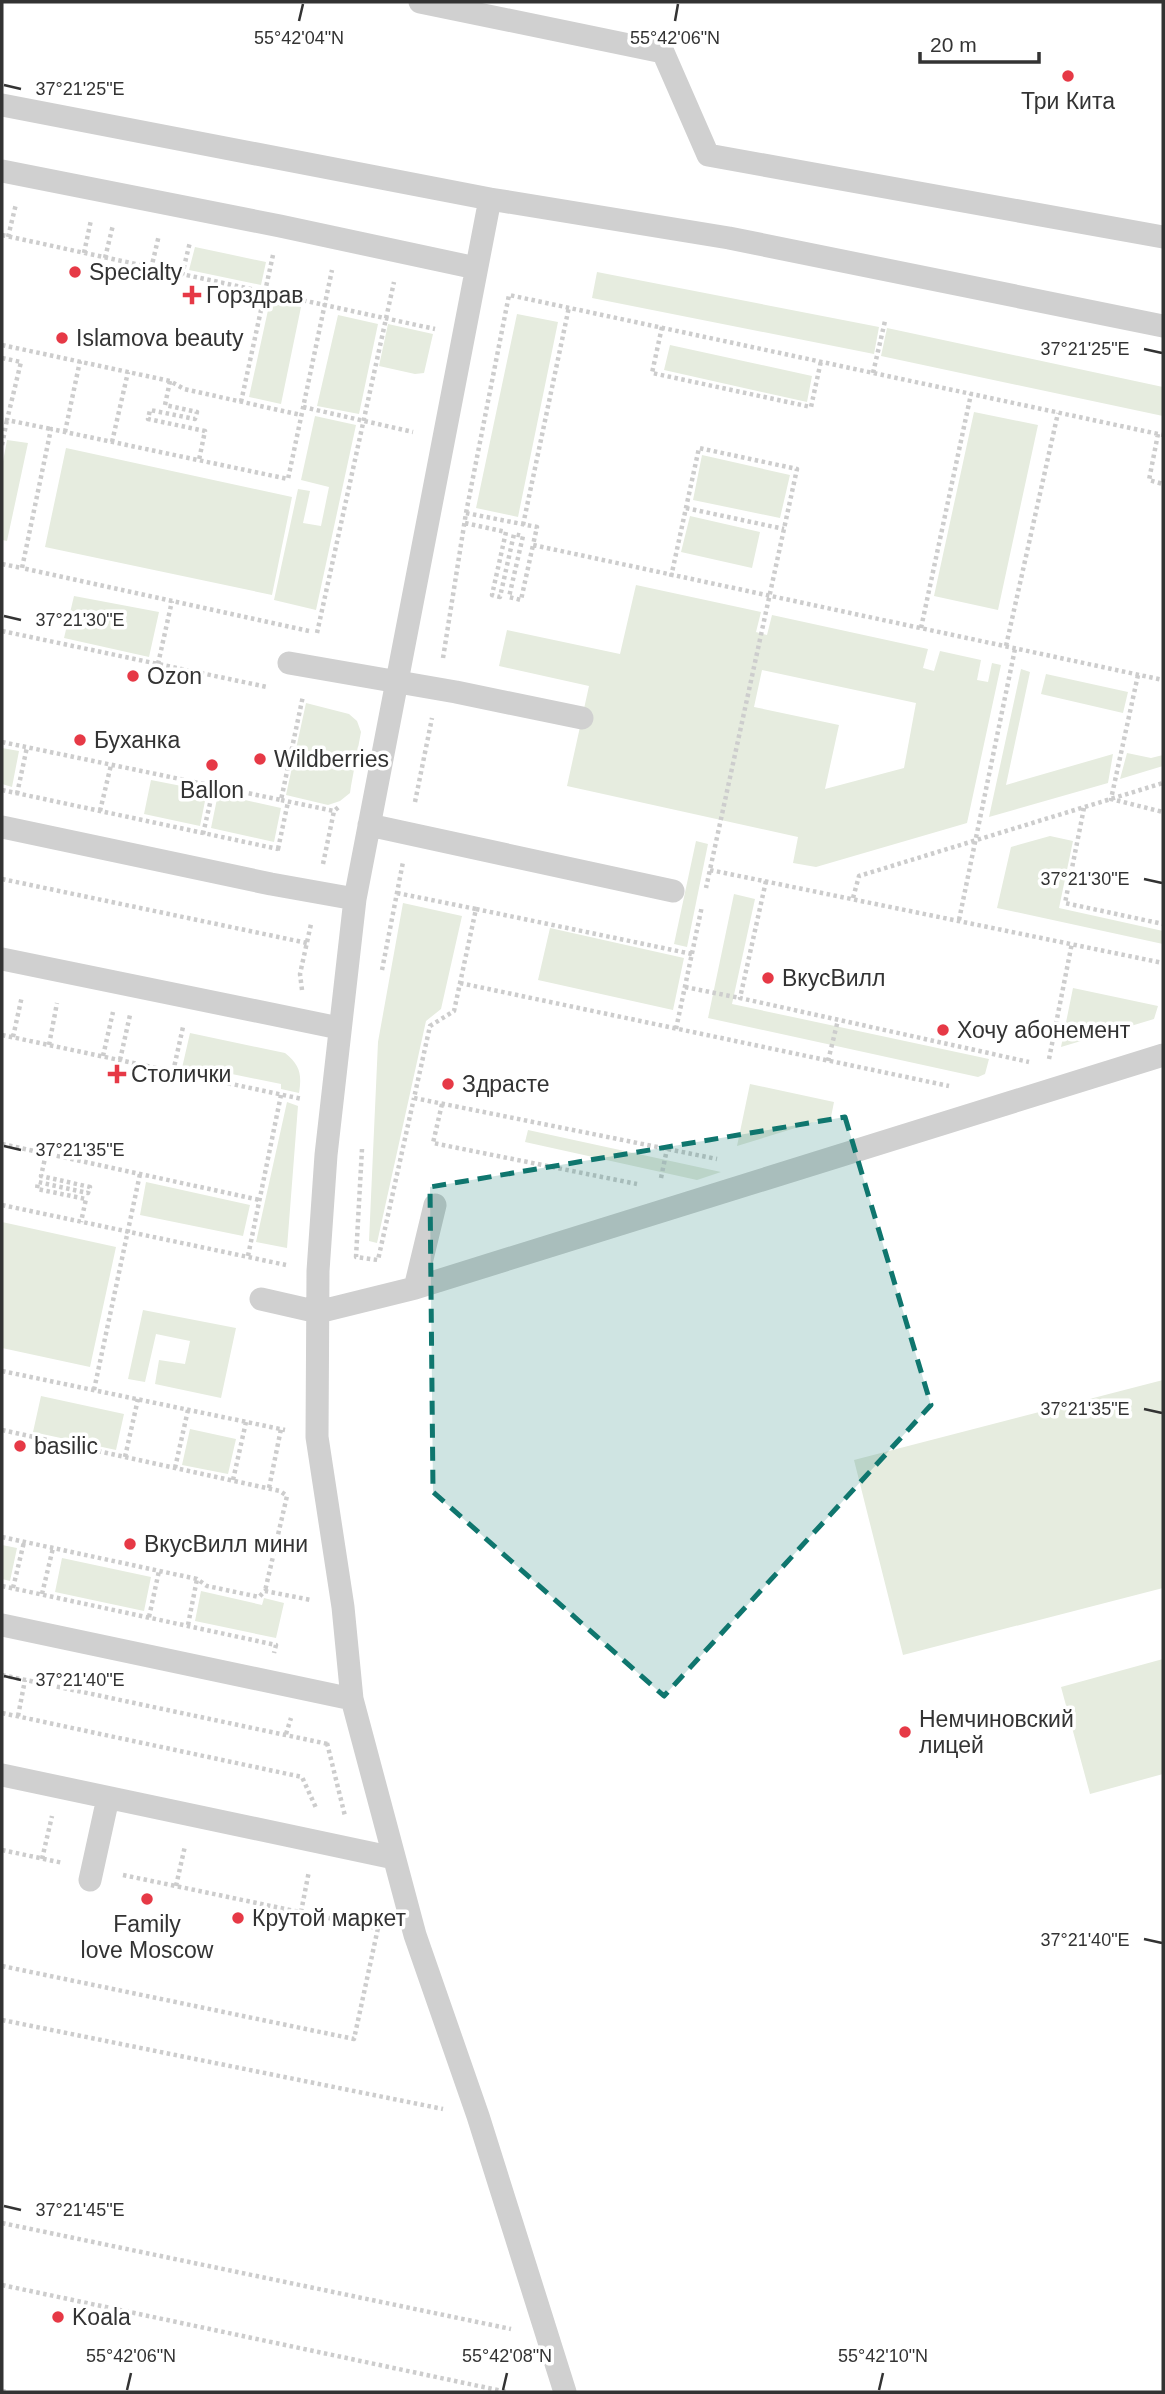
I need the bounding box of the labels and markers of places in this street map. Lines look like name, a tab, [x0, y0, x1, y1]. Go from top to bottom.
marker: Три Кита	[1060, 68, 1076, 84]
place label: Три Кита	[1021, 88, 1115, 114]
place label: Specialty	[89, 259, 183, 285]
marker: Specialty	[67, 264, 83, 280]
place label: Горздрав	[206, 282, 304, 308]
marker: Горздрав	[184, 287, 200, 303]
place label: Islamova beauty	[76, 325, 244, 351]
marker: Islamova beauty	[54, 330, 70, 346]
place label: Ozon	[147, 663, 202, 689]
marker: Ozon	[125, 668, 141, 684]
place label: Буханка	[94, 727, 180, 753]
marker: Буханка	[72, 732, 88, 748]
place label: Wildberries	[274, 746, 389, 772]
marker: Wildberries	[252, 751, 268, 767]
marker: Ballon	[204, 757, 220, 773]
place label: Ballon	[180, 777, 244, 803]
place label: ВкусВилл	[782, 965, 885, 991]
marker: ВкусВилл	[760, 970, 776, 986]
place label: Хочу абонемент	[957, 1017, 1131, 1043]
marker: Хочу абонемент	[935, 1022, 951, 1038]
place label: Столички	[131, 1061, 231, 1087]
marker: Столички	[109, 1066, 125, 1082]
place label: Здрасте	[462, 1071, 549, 1097]
marker: Здрасте	[440, 1076, 456, 1092]
place label: basilic	[34, 1433, 98, 1459]
marker: basilic	[12, 1438, 28, 1454]
place label: ВкусВилл мини	[144, 1531, 308, 1557]
marker: ВкусВилл мини	[122, 1536, 138, 1552]
place label: Немчиновский лицей	[919, 1706, 1074, 1758]
marker: Немчиновский лицей	[897, 1724, 913, 1740]
marker: Family love Moscow	[139, 1891, 155, 1907]
place label: Крутой маркет	[252, 1905, 406, 1931]
marker: Крутой маркет	[230, 1910, 246, 1926]
place label: Family love Moscow	[81, 1911, 214, 1963]
place label: Koala	[72, 2304, 131, 2330]
marker: Koala	[50, 2309, 66, 2325]

